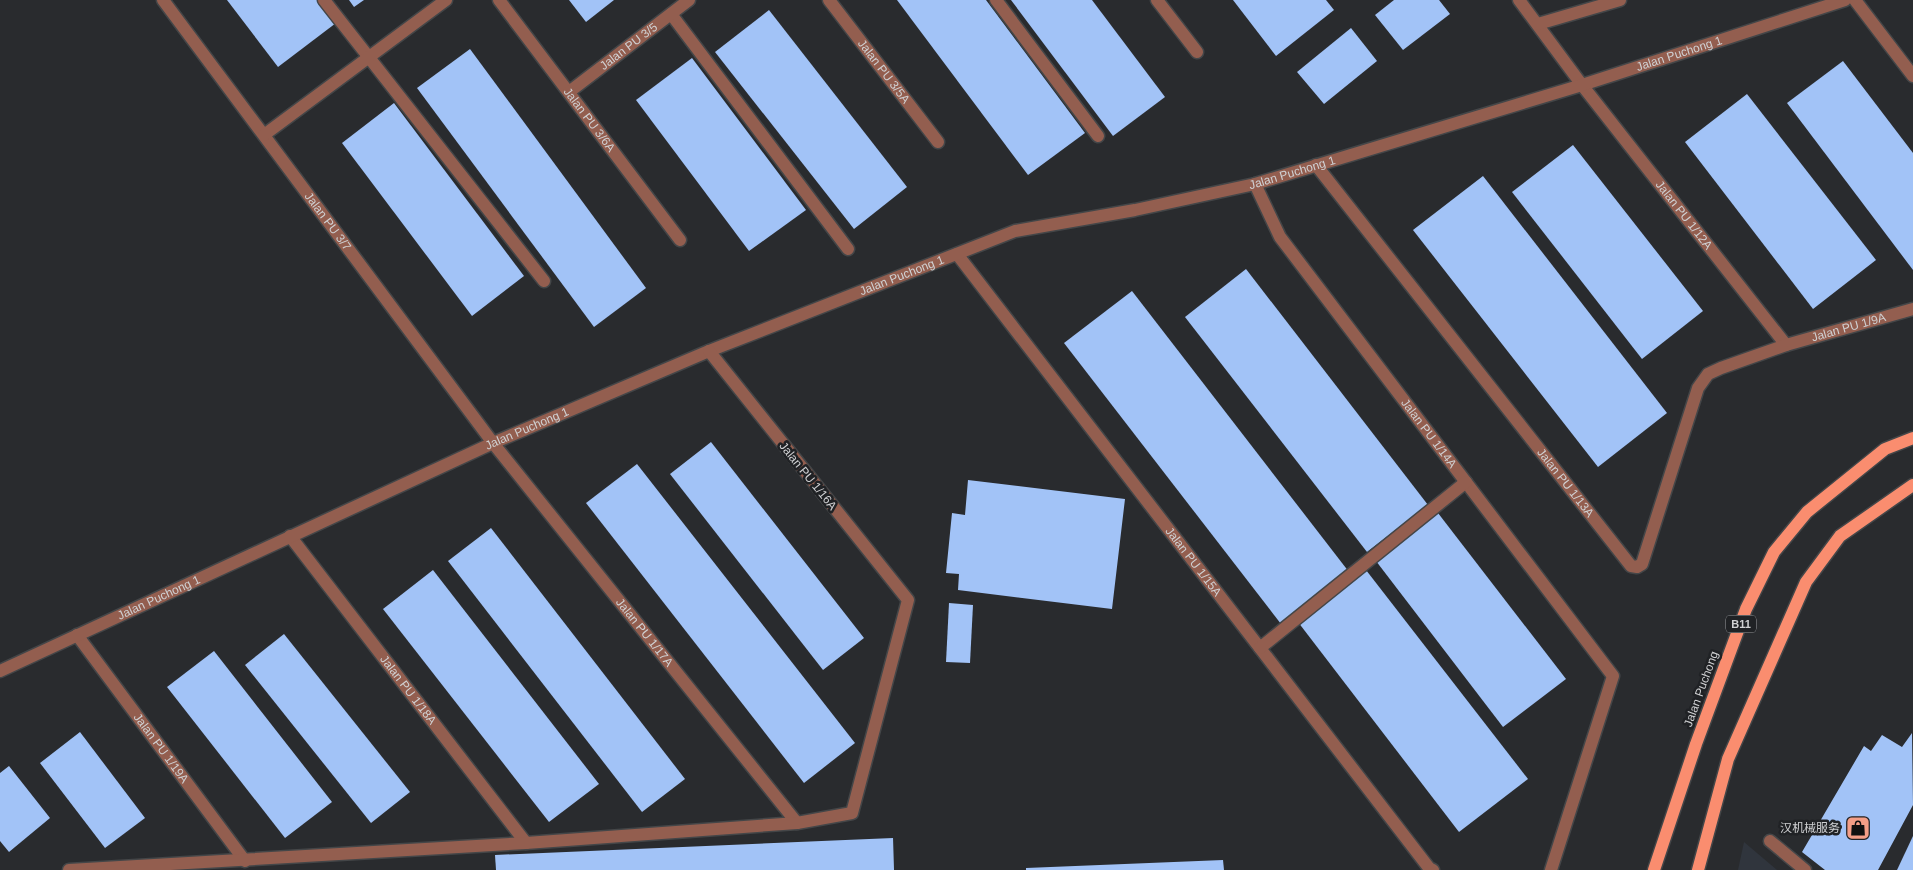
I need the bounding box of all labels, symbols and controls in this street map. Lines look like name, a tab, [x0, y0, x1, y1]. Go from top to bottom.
street label: Jalan PU 3/5	[597, 20, 660, 73]
street label: Jalan Puchong 1	[1634, 33, 1724, 74]
street label: Jalan PU 3/5A	[855, 37, 913, 106]
street label: Jalan PU 3/6A	[561, 85, 618, 155]
street label: Jalan Puchong 1	[1248, 153, 1337, 192]
street label: Jalan PU 1/12A	[1653, 178, 1715, 252]
street label: Jalan PU 3/7	[302, 190, 354, 253]
street label: Jalan Puchong 1	[858, 252, 946, 298]
street label: Jalan PU 1/9A	[1810, 310, 1887, 344]
street label: Jalan PU 1/14A	[1398, 396, 1460, 471]
street label: Jalan Puchong 1	[483, 404, 571, 453]
street label: Jalan PU 1/16A	[776, 439, 840, 513]
street label: Jalan PU 1/13A	[1534, 446, 1597, 520]
street label: Jalan PU 1/15A	[1162, 524, 1224, 599]
street label: Jalan Puchong 1	[115, 572, 203, 623]
street label: Jalan PU 1/17A	[613, 595, 676, 669]
road number: B11	[1726, 616, 1756, 632]
street label: Jalan Puchong	[1681, 649, 1721, 729]
street label: Jalan PU 1/18A	[377, 652, 439, 727]
street label: Jalan PU 1/19A	[131, 710, 192, 786]
shop icon: 汉机械服务	[1845, 815, 1871, 841]
place label: 汉机械服务	[1780, 821, 1840, 835]

